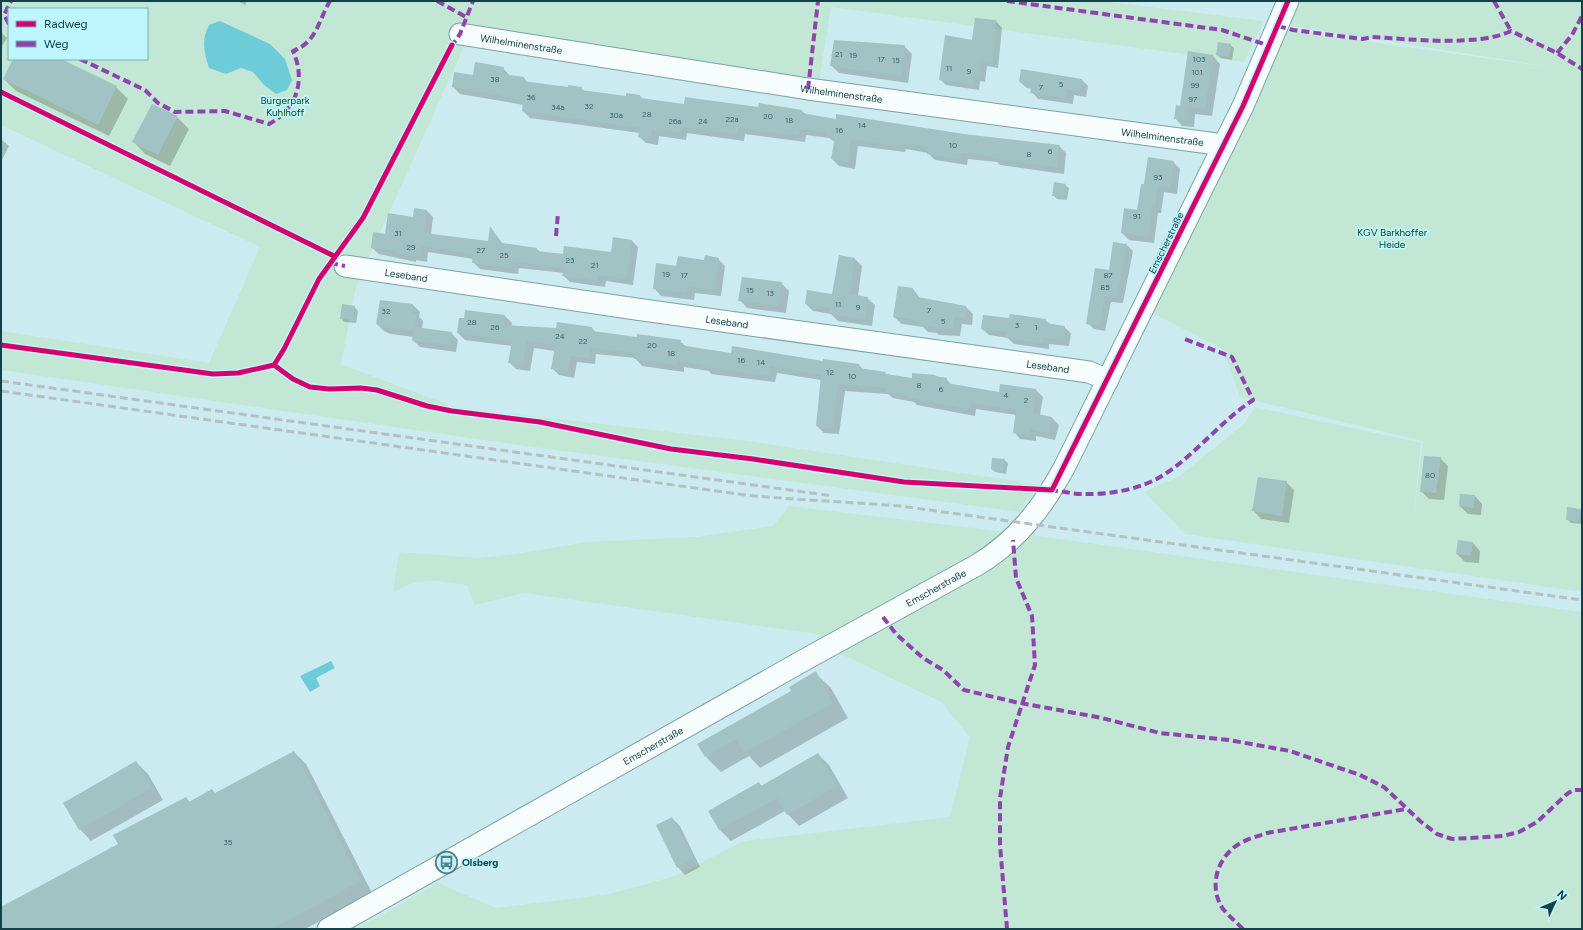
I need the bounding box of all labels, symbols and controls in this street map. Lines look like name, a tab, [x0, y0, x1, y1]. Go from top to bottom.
legend	[8, 8, 148, 60]
text: Radweg	[44, 17, 88, 31]
street label: Wilhelminenstraße	[479, 31, 564, 57]
text: Weg	[44, 37, 69, 51]
house number: 21	[835, 49, 843, 59]
house number: 19	[849, 50, 857, 60]
house number: 17	[877, 54, 885, 64]
house number: 103	[1193, 54, 1205, 64]
house number: 15	[892, 55, 900, 65]
house number: 11	[946, 63, 952, 73]
house number: 9	[967, 66, 972, 76]
house number: 101	[1191, 67, 1203, 77]
house number: 38	[490, 74, 500, 84]
house number: 5	[1059, 79, 1064, 89]
house number: 99	[1190, 80, 1200, 90]
street label: Wilhelminenstraße	[799, 81, 884, 106]
house number: 7	[1039, 82, 1044, 92]
house number: 36	[527, 92, 536, 102]
park label: Bürgerpark Kuhlhoff	[260, 94, 310, 119]
house number: 97	[1189, 94, 1198, 104]
house number: 32	[585, 101, 593, 111]
house number: 34a	[551, 102, 565, 112]
house number: 28	[642, 109, 652, 119]
house number: 30a	[609, 110, 623, 120]
house number: 20	[763, 111, 773, 121]
house number: 22a	[725, 114, 739, 124]
house number: 18	[785, 115, 793, 125]
house number: 26a	[668, 116, 682, 126]
house number: 24	[698, 116, 708, 126]
house number: 14	[858, 120, 866, 130]
house number: 16	[835, 125, 843, 135]
street label: Wilhelminenstraße	[1121, 125, 1205, 149]
house number: 10	[949, 140, 957, 150]
house number: 6	[1048, 146, 1053, 156]
house number: 8	[1027, 149, 1032, 159]
house number: 93	[1154, 172, 1162, 182]
street label: Emscherstraße	[1145, 210, 1187, 276]
house number: 91	[1133, 211, 1141, 221]
park label: KGV Barkhoffer Heide	[1357, 226, 1428, 251]
house number: 31	[394, 228, 402, 238]
house number: 29	[407, 242, 416, 252]
house number: 27	[477, 245, 486, 255]
house number: 25	[499, 250, 509, 260]
house number: 23	[566, 255, 574, 265]
house number: 21	[591, 260, 599, 270]
street label: Leseband	[384, 265, 429, 285]
house number: 19	[662, 269, 670, 279]
house number: 17	[680, 270, 688, 280]
house number: 87	[1103, 270, 1113, 280]
house number: 85	[1100, 282, 1110, 292]
house number: 15	[746, 285, 754, 295]
house number: 13	[766, 288, 774, 298]
house number: 11	[835, 299, 841, 309]
house number: 9	[856, 302, 861, 312]
house number: 7	[927, 305, 932, 315]
house number: 32	[382, 306, 390, 316]
street label: Leseband	[705, 312, 749, 331]
house number: 5	[941, 316, 946, 326]
house number: 28	[467, 317, 477, 327]
house number: 3	[1015, 320, 1019, 330]
house number: 26	[491, 322, 500, 332]
house number: 1	[1034, 322, 1038, 332]
house number: 24	[555, 331, 565, 341]
house number: 22	[579, 336, 587, 346]
house number: 20	[647, 340, 657, 350]
house number: 18	[667, 348, 675, 358]
house number: 16	[737, 355, 745, 365]
house number: 14	[757, 357, 765, 367]
street label: Leseband	[1026, 357, 1070, 376]
house number: 12	[826, 367, 834, 377]
house number: 10	[848, 371, 856, 381]
house number: 8	[917, 380, 922, 390]
house number: 6	[939, 384, 944, 394]
house number: 4	[1004, 390, 1009, 400]
house number: 2	[1024, 395, 1028, 405]
house number: 80	[1425, 470, 1435, 480]
street label: Emscherstraße	[903, 566, 969, 610]
street label: Emscherstraße	[620, 723, 686, 768]
house number: 35	[224, 837, 233, 847]
bus stop icon: Olsberg	[434, 849, 460, 875]
place label: Olsberg	[462, 856, 498, 869]
north arrow	[1535, 882, 1575, 922]
text: N	[1554, 888, 1569, 903]

